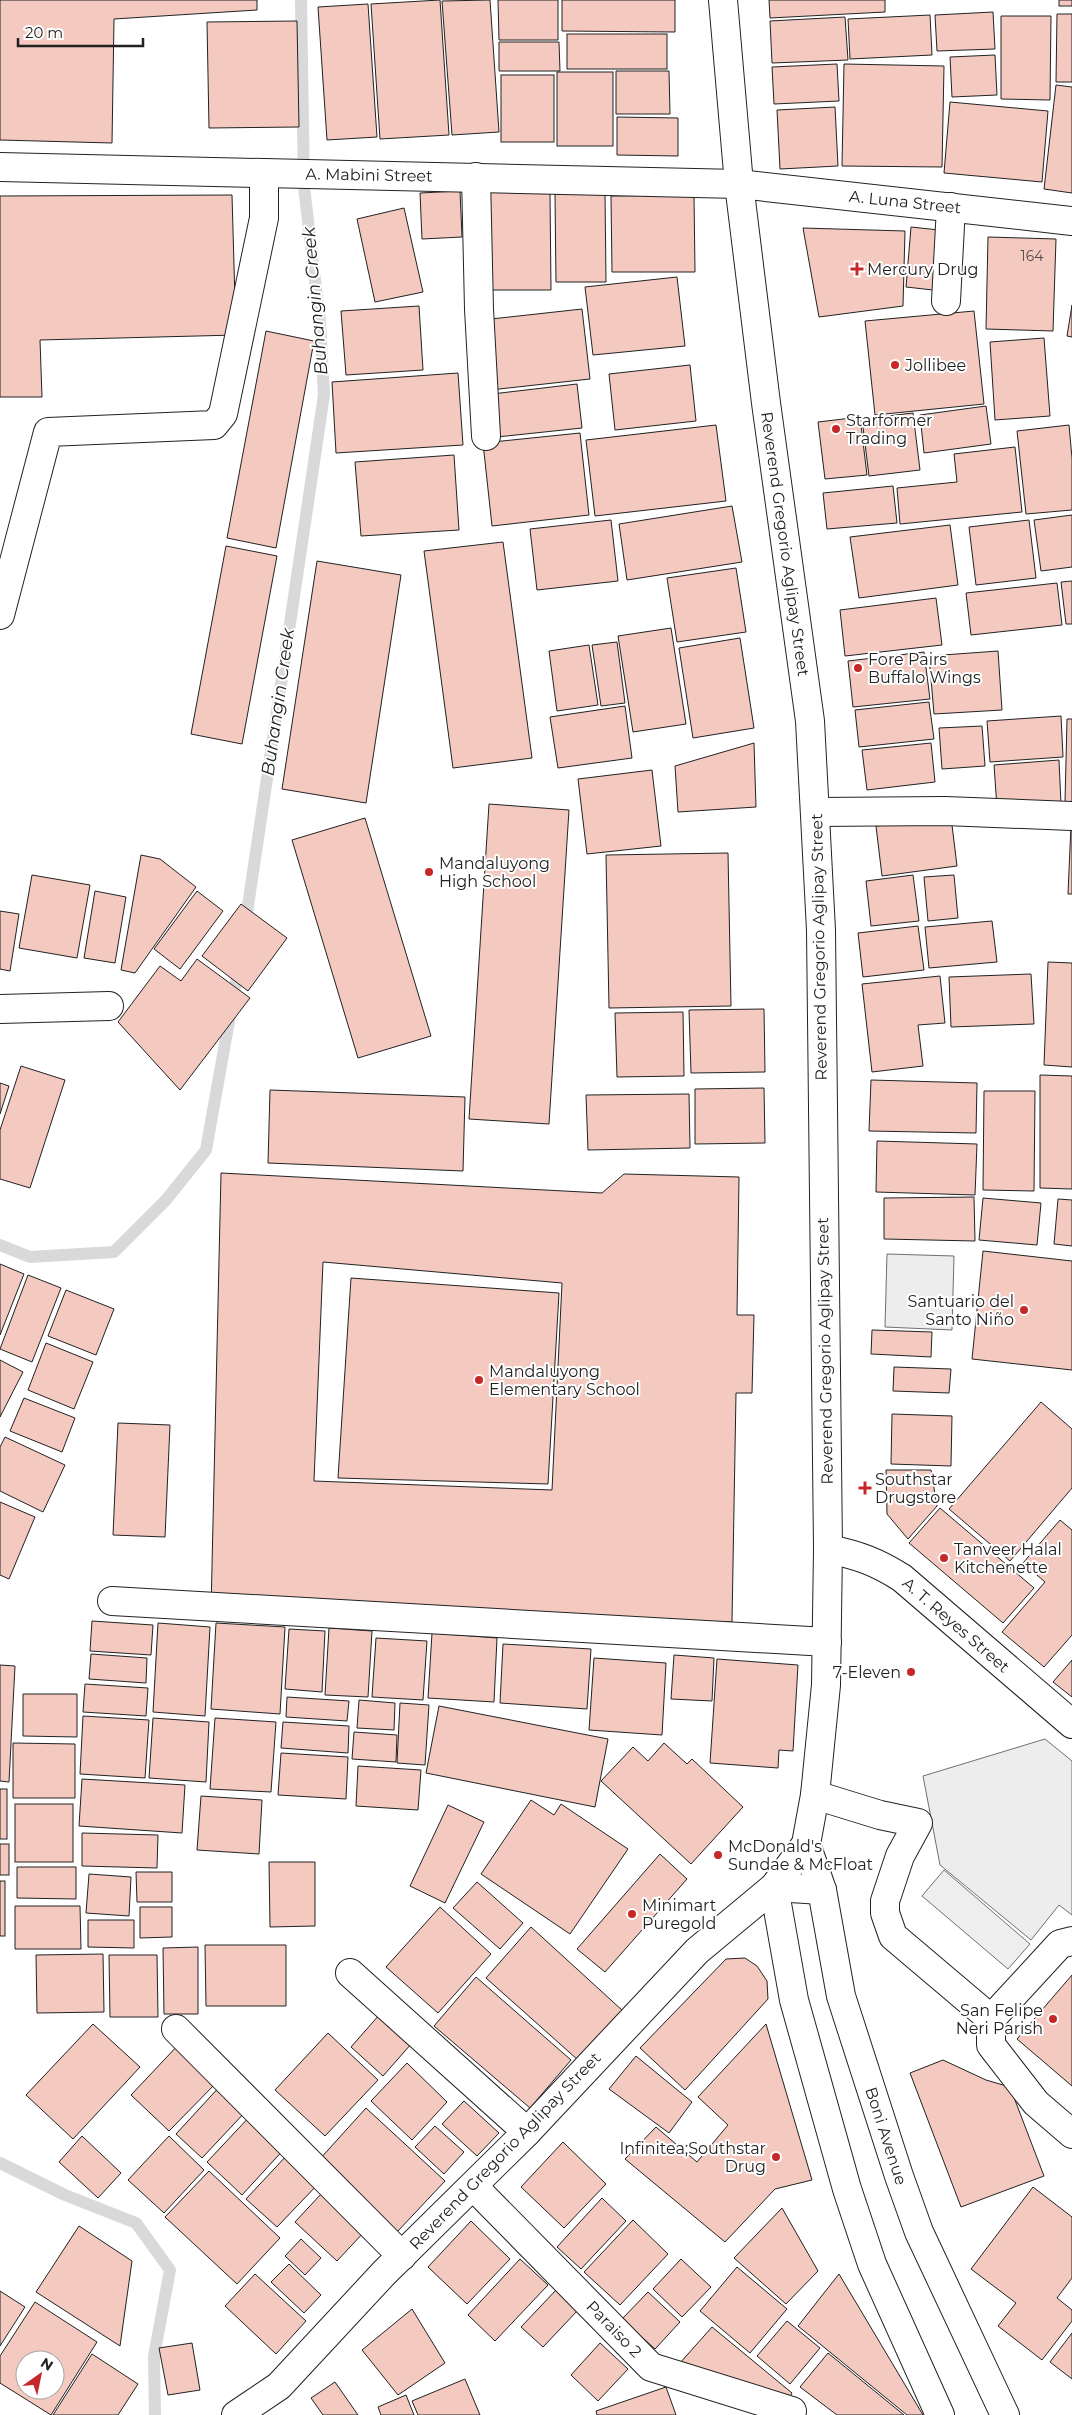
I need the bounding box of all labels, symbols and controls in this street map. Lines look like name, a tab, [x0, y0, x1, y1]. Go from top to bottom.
scale bar	[18, 15, 142, 47]
text: 20 m	[25, 23, 63, 42]
street label: A. Mabini Street	[305, 164, 433, 186]
street label: A. Luna Street	[848, 187, 962, 217]
water label: Buhangin Creek	[297, 225, 332, 376]
house number: 164	[1021, 247, 1044, 265]
place label: Mercury Drug	[867, 260, 978, 279]
marker: Mercury Drug	[851, 263, 863, 275]
place label: Jollibee	[904, 356, 966, 375]
marker: Jollibee	[889, 359, 901, 371]
street label: Reverend Gregorio Aglipay Street	[757, 410, 813, 678]
place label: Starformer Trading	[846, 411, 933, 448]
marker: Starformer Trading	[830, 423, 842, 435]
water label: Buhangin Creek	[257, 626, 299, 777]
place label: Fore Pairs Buffalo Wings	[868, 650, 981, 687]
marker: Fore Pairs Buffalo Wings	[852, 662, 864, 674]
street label: Reverend Gregorio Aglipay Street	[807, 813, 831, 1081]
place label: Mandaluyong High School	[439, 854, 550, 891]
marker: Mandaluyong High School	[423, 866, 435, 878]
street label: Reverend Gregorio Aglipay Street	[813, 1217, 837, 1485]
place label: Santuario del Santo Niño	[908, 1292, 1014, 1329]
marker: Santuario del Santo Niño	[1018, 1304, 1030, 1316]
place label: Mandaluyong Elementary School	[489, 1362, 640, 1399]
marker: Mandaluyong Elementary School	[473, 1374, 485, 1386]
place label: Southstar Drugstore	[875, 1470, 956, 1507]
marker: Southstar Drugstore	[859, 1482, 871, 1494]
place label: Tanveer Halal Kitchenette	[954, 1540, 1062, 1577]
marker: Tanveer Halal Kitchenette	[938, 1552, 950, 1564]
street label: A. T. Reyes Street	[899, 1573, 1014, 1677]
place label: 7-Eleven	[833, 1663, 901, 1682]
marker: 7-Eleven	[905, 1666, 917, 1678]
place label: McDonald's Sundae & McFloat	[728, 1837, 874, 1874]
marker: McDonald's Sundae & McFloat	[712, 1849, 724, 1861]
place label: Minimart Puregold	[642, 1896, 717, 1933]
marker: Minimart Puregold	[626, 1908, 638, 1920]
place label: San Felipe Neri Parish	[956, 2001, 1043, 2038]
marker: San Felipe Neri Parish	[1047, 2013, 1059, 2025]
street label: Reverend Gregorio Aglipay Street	[405, 2048, 605, 2254]
street label: Boni Avenue	[861, 2085, 911, 2187]
place label: Infinitea;Southstar Drug	[619, 2139, 766, 2176]
marker: Infinitea;Southstar Drug	[770, 2151, 782, 2163]
street label: Paraiso 2	[582, 2297, 646, 2361]
north arrow	[15, 2350, 65, 2400]
text: N	[37, 2353, 57, 2375]

